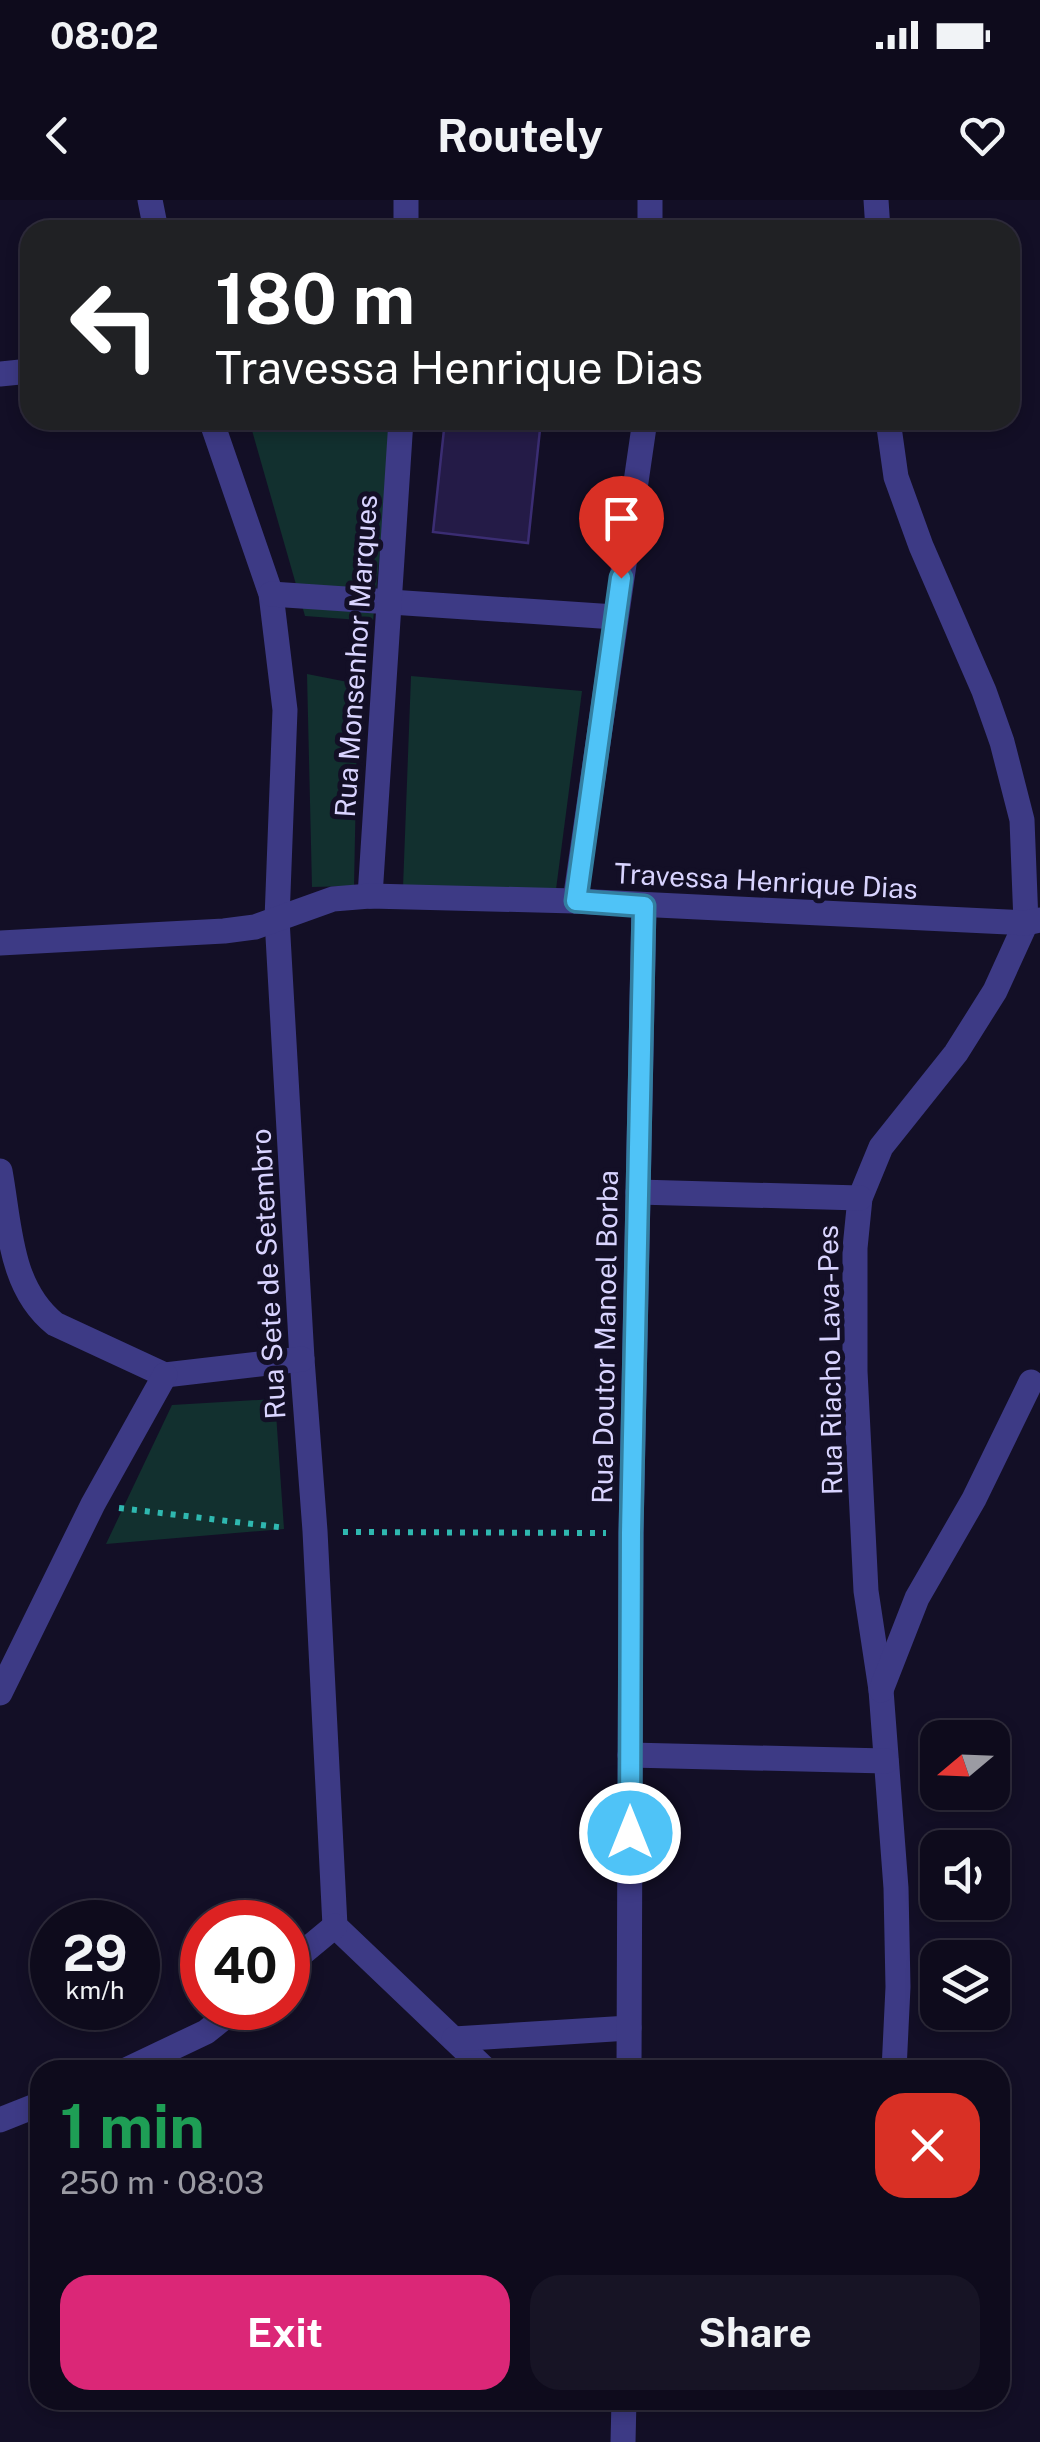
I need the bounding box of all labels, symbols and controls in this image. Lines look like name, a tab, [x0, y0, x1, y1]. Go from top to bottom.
text: 08:02	[50, 13, 159, 58]
icon: back	[30, 108, 85, 163]
icon: heart	[955, 108, 1010, 163]
text: Routely	[437, 109, 603, 162]
text: 180 m	[215, 257, 415, 340]
icon: left	[50, 260, 180, 390]
text: Travessa Henrique Dias	[215, 341, 703, 394]
pin	[579, 476, 664, 579]
icon: arrive	[594, 491, 649, 546]
street label: Rua Monsenhor Marques	[328, 494, 383, 818]
street label: Travessa Henrique Dias	[613, 856, 919, 905]
street label: Rua Sete de Setembro	[243, 1128, 292, 1420]
street label: Rua Doutor Manoel Borba	[585, 1170, 624, 1504]
street label: Rua Riacho Lava-Pes	[811, 1225, 848, 1495]
north arrow	[920, 1720, 1010, 1810]
map controls	[920, 1720, 1010, 2030]
position arrow	[578, 1781, 682, 1885]
button: sound	[920, 1830, 1010, 1920]
speed limit sign: 40	[180, 1900, 310, 2030]
text: 29	[63, 1923, 127, 1982]
button: layers	[920, 1940, 1010, 2030]
text: km/h	[66, 1975, 124, 2005]
text: 1 min	[60, 2091, 205, 2162]
button: close	[875, 2093, 980, 2198]
text: 250 m · 08:03	[60, 2164, 264, 2201]
button: Exit	[60, 2275, 510, 2390]
button: Share	[530, 2275, 980, 2390]

